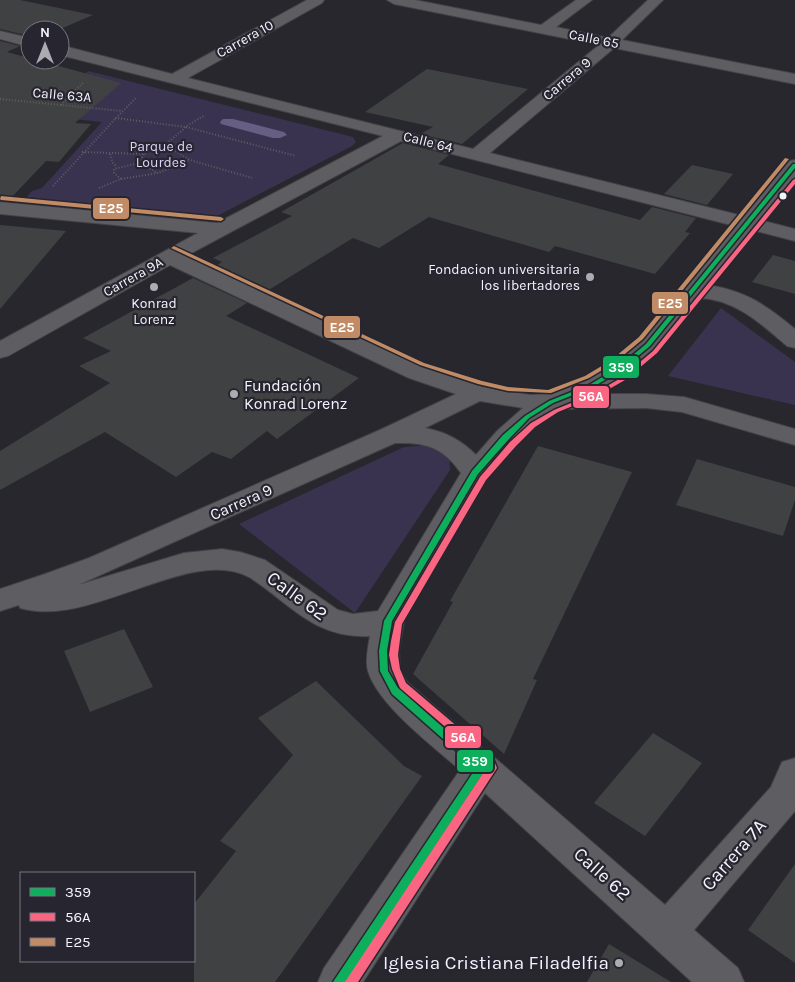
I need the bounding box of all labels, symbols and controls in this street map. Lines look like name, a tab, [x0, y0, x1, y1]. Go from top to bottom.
street label: Carrera 10	[213, 16, 277, 62]
north arrow	[20, 20, 70, 70]
text: N	[40, 24, 50, 41]
street label: Calle 65	[568, 26, 621, 52]
street label: Carrera 9	[539, 54, 595, 104]
street label: Calle 63A	[32, 84, 92, 106]
street label: Calle 64	[401, 128, 455, 156]
park label: Parque de Lourdes	[129, 138, 193, 171]
unlabelled marker	[778, 191, 788, 201]
line badge: E25	[92, 197, 130, 220]
text: E25	[99, 200, 123, 217]
street label: Carrera 9A	[100, 254, 166, 300]
place label: Fondacion universitaria los libertadores	[428, 261, 580, 294]
marker: Fondacion universitaria los libertadores	[584, 271, 596, 283]
marker: Konrad Lorenz	[148, 281, 160, 293]
line badge: E25	[651, 291, 689, 315]
place label: Konrad Lorenz	[131, 295, 177, 328]
text: E25	[658, 295, 682, 312]
line badge: E25	[323, 315, 361, 339]
text: E25	[330, 319, 354, 336]
line badge: 359	[602, 355, 640, 379]
text: 359	[608, 359, 634, 376]
place label: Fundación Konrad Lorenz	[244, 376, 347, 413]
line badge: 56A	[572, 385, 610, 409]
marker: Fundación Konrad Lorenz	[228, 388, 240, 400]
text: 56A	[578, 388, 604, 405]
street label: Carrera 9	[207, 480, 275, 524]
street label: Calle 62	[263, 567, 331, 625]
line badge: 56A	[444, 725, 482, 749]
text: 56A	[450, 729, 476, 746]
line badge: 359	[456, 749, 494, 773]
text: 359	[462, 753, 488, 770]
street label: Carrera 7A	[697, 815, 771, 895]
street label: Calle 62	[569, 843, 635, 905]
legend	[20, 872, 195, 962]
text: 359	[65, 883, 91, 901]
text: 56A	[65, 908, 91, 926]
text: E25	[65, 933, 91, 951]
place label: Iglesia Cristiana Filadelfia	[383, 952, 609, 974]
marker: Iglesia Cristiana Filadelfia	[613, 957, 625, 969]

